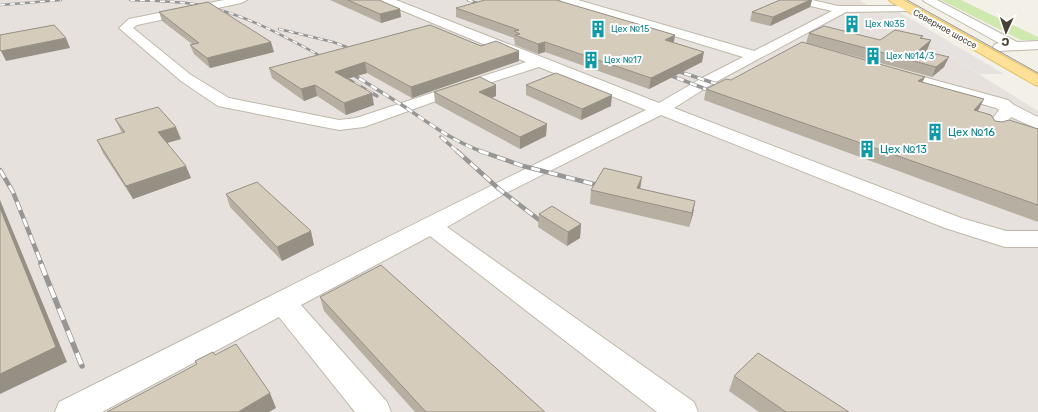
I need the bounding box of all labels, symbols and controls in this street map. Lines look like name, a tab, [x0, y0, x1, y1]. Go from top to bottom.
street label: Северное шоссе	[911, 7, 979, 51]
north arrow	[986, 12, 1026, 52]
building icon: Цех №35	[842, 14, 862, 34]
building icon: Цех №15	[588, 19, 608, 39]
place label: Цех №35	[865, 19, 905, 29]
place label: Цех №15	[611, 24, 649, 34]
text: С	[1001, 35, 1010, 48]
building icon: Цех №14/3	[863, 46, 883, 66]
building icon: Цех №17	[581, 50, 601, 70]
place label: Цех №14/3	[886, 51, 934, 61]
place label: Цех №17	[604, 55, 642, 65]
building icon: Цех №16	[925, 122, 945, 142]
place label: Цех №16	[948, 126, 995, 139]
building icon: Цех №13	[857, 139, 877, 159]
place label: Цех №13	[880, 143, 927, 156]

